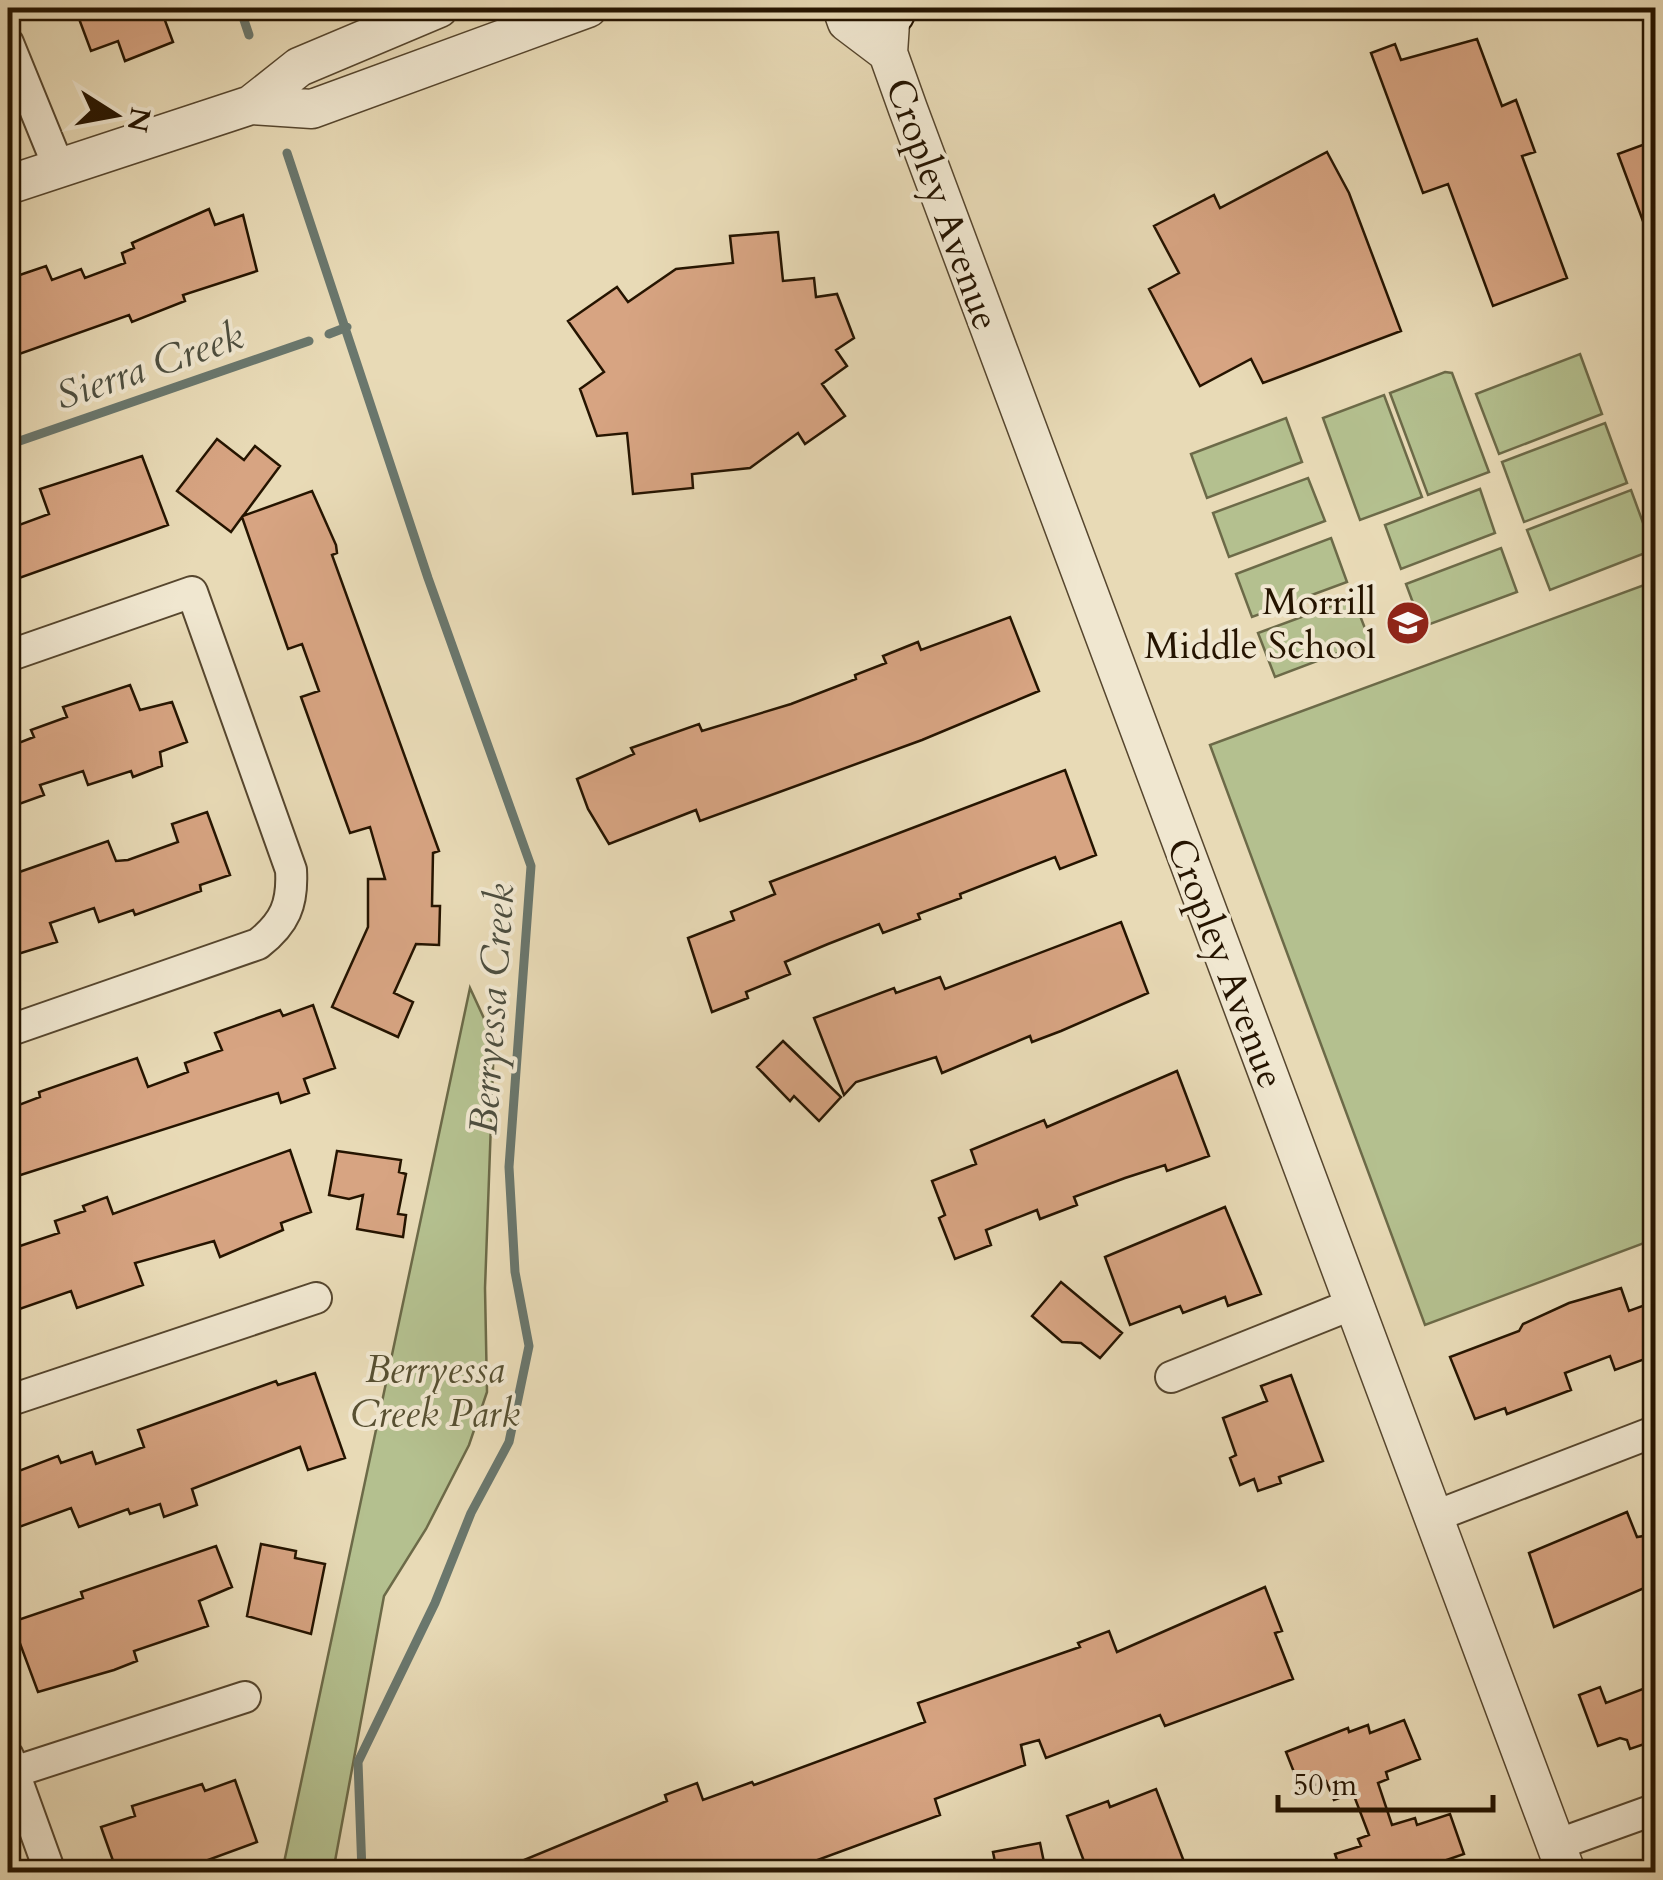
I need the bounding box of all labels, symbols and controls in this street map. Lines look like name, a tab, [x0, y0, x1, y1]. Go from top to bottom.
north arrow	[65, 65, 165, 165]
street label: Cropley Avenue	[872, 71, 1012, 337]
text: N	[118, 104, 160, 135]
water label: Sierra Creek	[48, 309, 251, 424]
place label: Morrill Middle School	[1144, 576, 1376, 672]
school or university icon: Morrill Middle School	[1385, 600, 1431, 646]
street label: Cropley Avenue	[1153, 831, 1297, 1096]
water label: Berryessa Creek	[456, 882, 529, 1136]
park label: Berryessa Creek Park	[350, 1344, 520, 1440]
scale bar	[1278, 1750, 1493, 1812]
text: 50 m	[1293, 1765, 1358, 1806]

